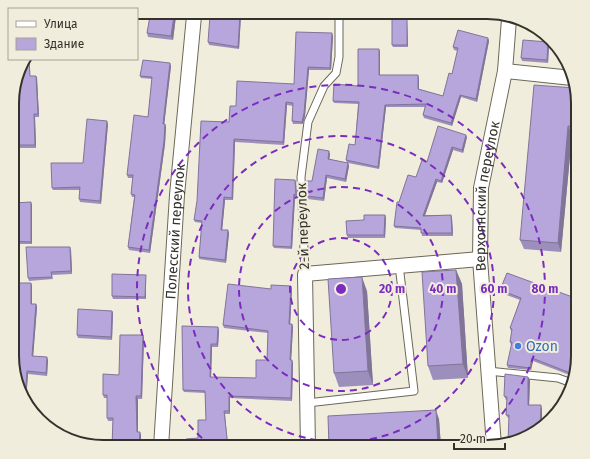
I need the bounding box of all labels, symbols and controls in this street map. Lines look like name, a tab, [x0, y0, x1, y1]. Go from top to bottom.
legend	[8, 8, 138, 60]
text: Улица	[44, 17, 78, 31]
text: Здание	[44, 37, 84, 51]
street label: Верхоянский переулок	[471, 119, 503, 272]
street label: Полесский переулок	[162, 162, 189, 300]
street label: 2-й переулок	[293, 182, 313, 270]
centre of rings	[334, 282, 348, 296]
text: 20 m	[379, 282, 405, 296]
text: 40 m	[430, 282, 456, 296]
text: 60 m	[481, 282, 507, 296]
text: 80 m	[532, 282, 558, 296]
place label: Ozon	[526, 338, 558, 355]
marker: Ozon	[513, 341, 523, 351]
scale bar	[454, 425, 505, 451]
text: 20 m	[460, 432, 486, 446]

